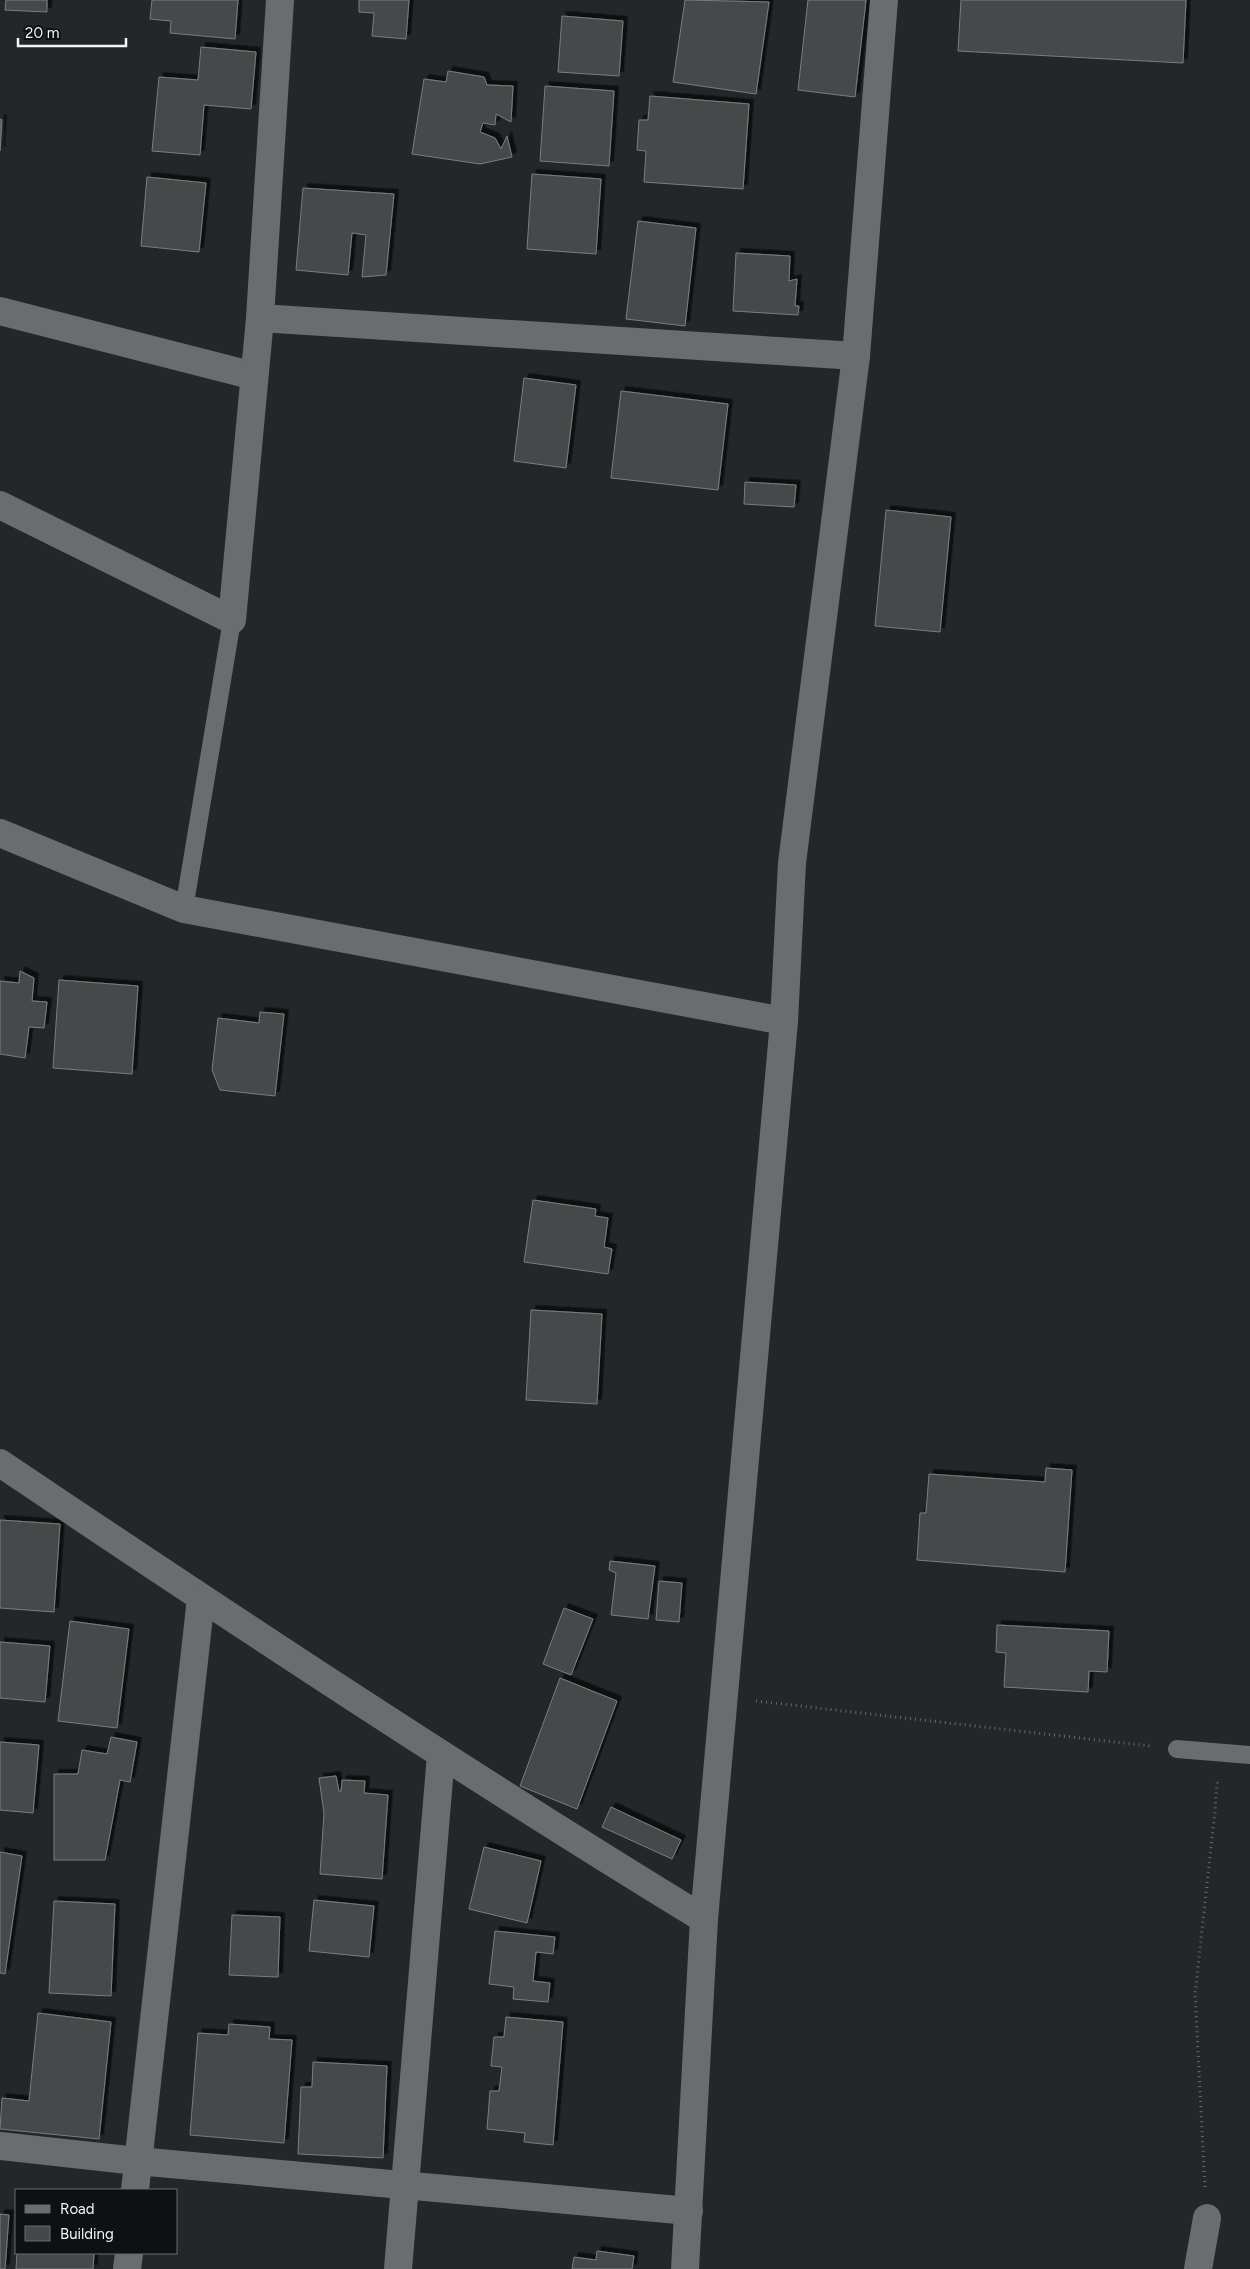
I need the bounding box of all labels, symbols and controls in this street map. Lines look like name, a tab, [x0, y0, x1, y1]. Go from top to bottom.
scale bar	[18, 15, 125, 47]
text: 20 m	[25, 24, 59, 42]
legend	[15, 2189, 178, 2254]
text: Road	[60, 2200, 95, 2218]
text: Building	[60, 2225, 114, 2243]

